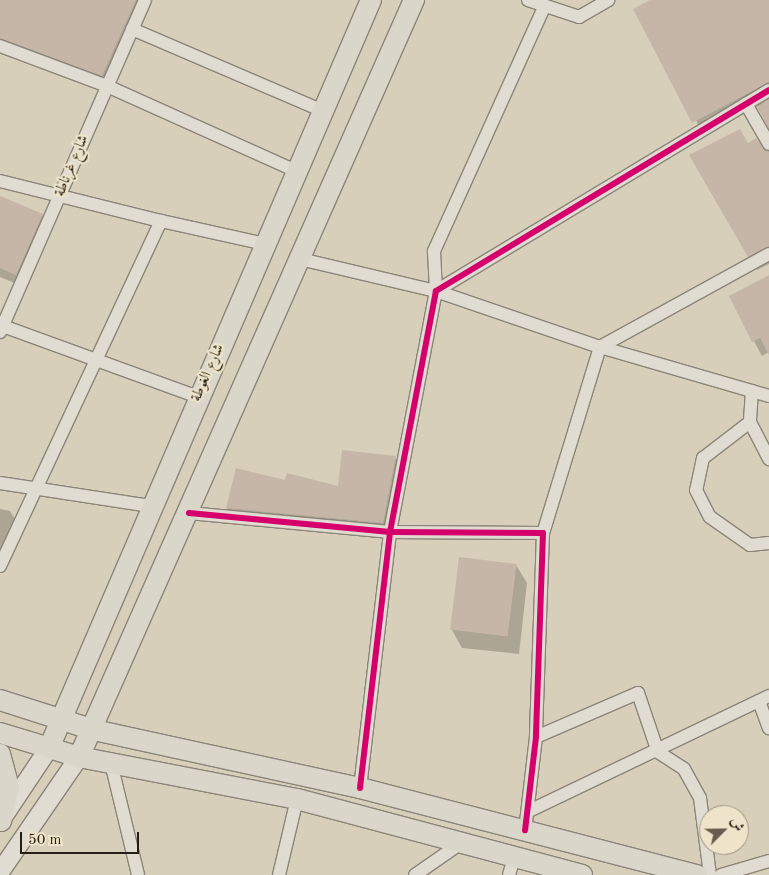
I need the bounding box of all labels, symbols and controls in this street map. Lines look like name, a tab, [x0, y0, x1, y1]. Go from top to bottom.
street label: شارع غرناطة	[51, 133, 93, 199]
street label: شارع الغوطة	[187, 341, 229, 405]
north arrow	[699, 805, 749, 855]
text: ش	[728, 815, 746, 834]
scale bar	[22, 822, 141, 854]
text: 50 m	[28, 833, 62, 848]

